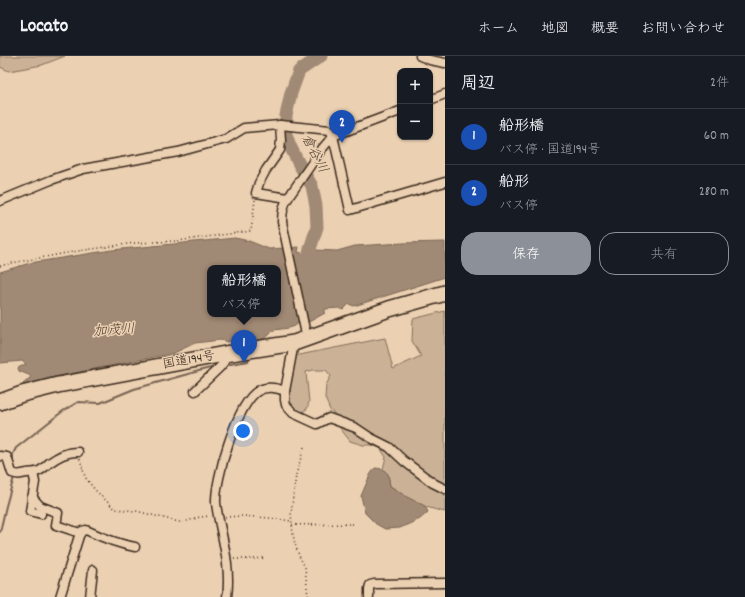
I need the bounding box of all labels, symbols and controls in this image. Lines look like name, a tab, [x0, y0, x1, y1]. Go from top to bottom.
text: Locato	[20, 14, 68, 41]
text: ホーム	[478, 19, 519, 39]
text: 地図	[541, 19, 569, 39]
text: 概要	[591, 19, 619, 39]
text: お問い合わせ	[641, 19, 725, 39]
map controls	[397, 68, 433, 140]
button: +	[397, 68, 433, 104]
text: 周辺	[461, 73, 495, 97]
text: 2件	[710, 74, 729, 93]
button: −	[397, 104, 433, 140]
pin: 2	[329, 110, 355, 143]
text: 船形橋	[499, 116, 544, 138]
text: 1	[473, 127, 475, 146]
text: 60 m	[704, 127, 729, 146]
water label: 倉谷川	[296, 131, 332, 177]
text: バス停 · 国道194号	[499, 141, 600, 160]
text: 船形	[499, 172, 529, 194]
text: 2	[471, 183, 477, 202]
text: 280 m	[699, 183, 729, 202]
text: バス停	[499, 197, 538, 216]
button: 保存	[461, 232, 591, 275]
button: 共有	[599, 232, 729, 275]
popup	[207, 265, 281, 317]
text: 船形橋	[221, 271, 267, 293]
text: バス停	[221, 296, 261, 315]
water label: 加茂川	[92, 320, 136, 342]
pin: 1	[231, 330, 257, 363]
street label: 国道194号	[161, 347, 217, 375]
your location	[233, 421, 253, 441]

